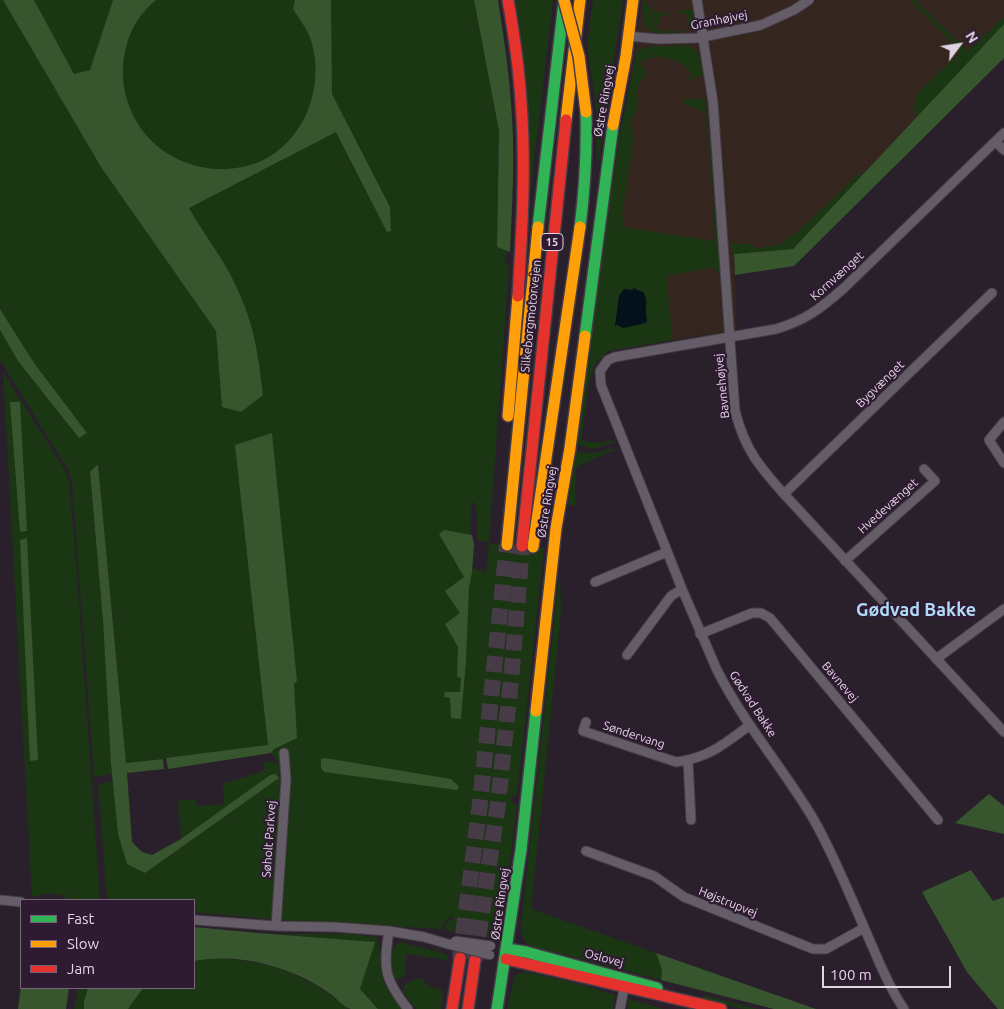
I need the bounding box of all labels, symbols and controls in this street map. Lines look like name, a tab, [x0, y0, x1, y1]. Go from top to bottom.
street label: Granhøjvej	[689, 7, 749, 33]
north arrow	[934, 20, 984, 70]
text: N	[962, 29, 981, 46]
street label: Østre Ringvej	[591, 64, 617, 138]
road number: 15	[541, 233, 563, 250]
street label: Kornvænget	[807, 248, 867, 304]
street label: Silkeborgmotorvejen	[518, 259, 544, 373]
street label: Bavnehøjvej	[711, 353, 733, 419]
street label: Bygvænget	[853, 357, 907, 411]
street label: Østre Ringvej	[534, 465, 560, 539]
street label: Hvedevænget	[855, 475, 921, 537]
district label: Gødvad Bakke	[856, 599, 976, 621]
street label: Bavnevej	[819, 659, 861, 705]
street label: Gødvad Bakke	[726, 668, 780, 740]
street label: Søndervang	[601, 718, 667, 752]
street label: Søholt Parkvej	[259, 800, 279, 878]
street label: Østre Ringvej	[488, 867, 512, 941]
street label: Højstrupvej	[697, 884, 759, 920]
legend	[20, 899, 195, 989]
text: Fast	[67, 910, 94, 927]
text: Slow	[67, 935, 99, 952]
street label: Oslovej	[583, 946, 625, 970]
scale bar	[824, 956, 953, 988]
text: Jam	[67, 960, 95, 977]
text: 100 m	[830, 966, 872, 983]

